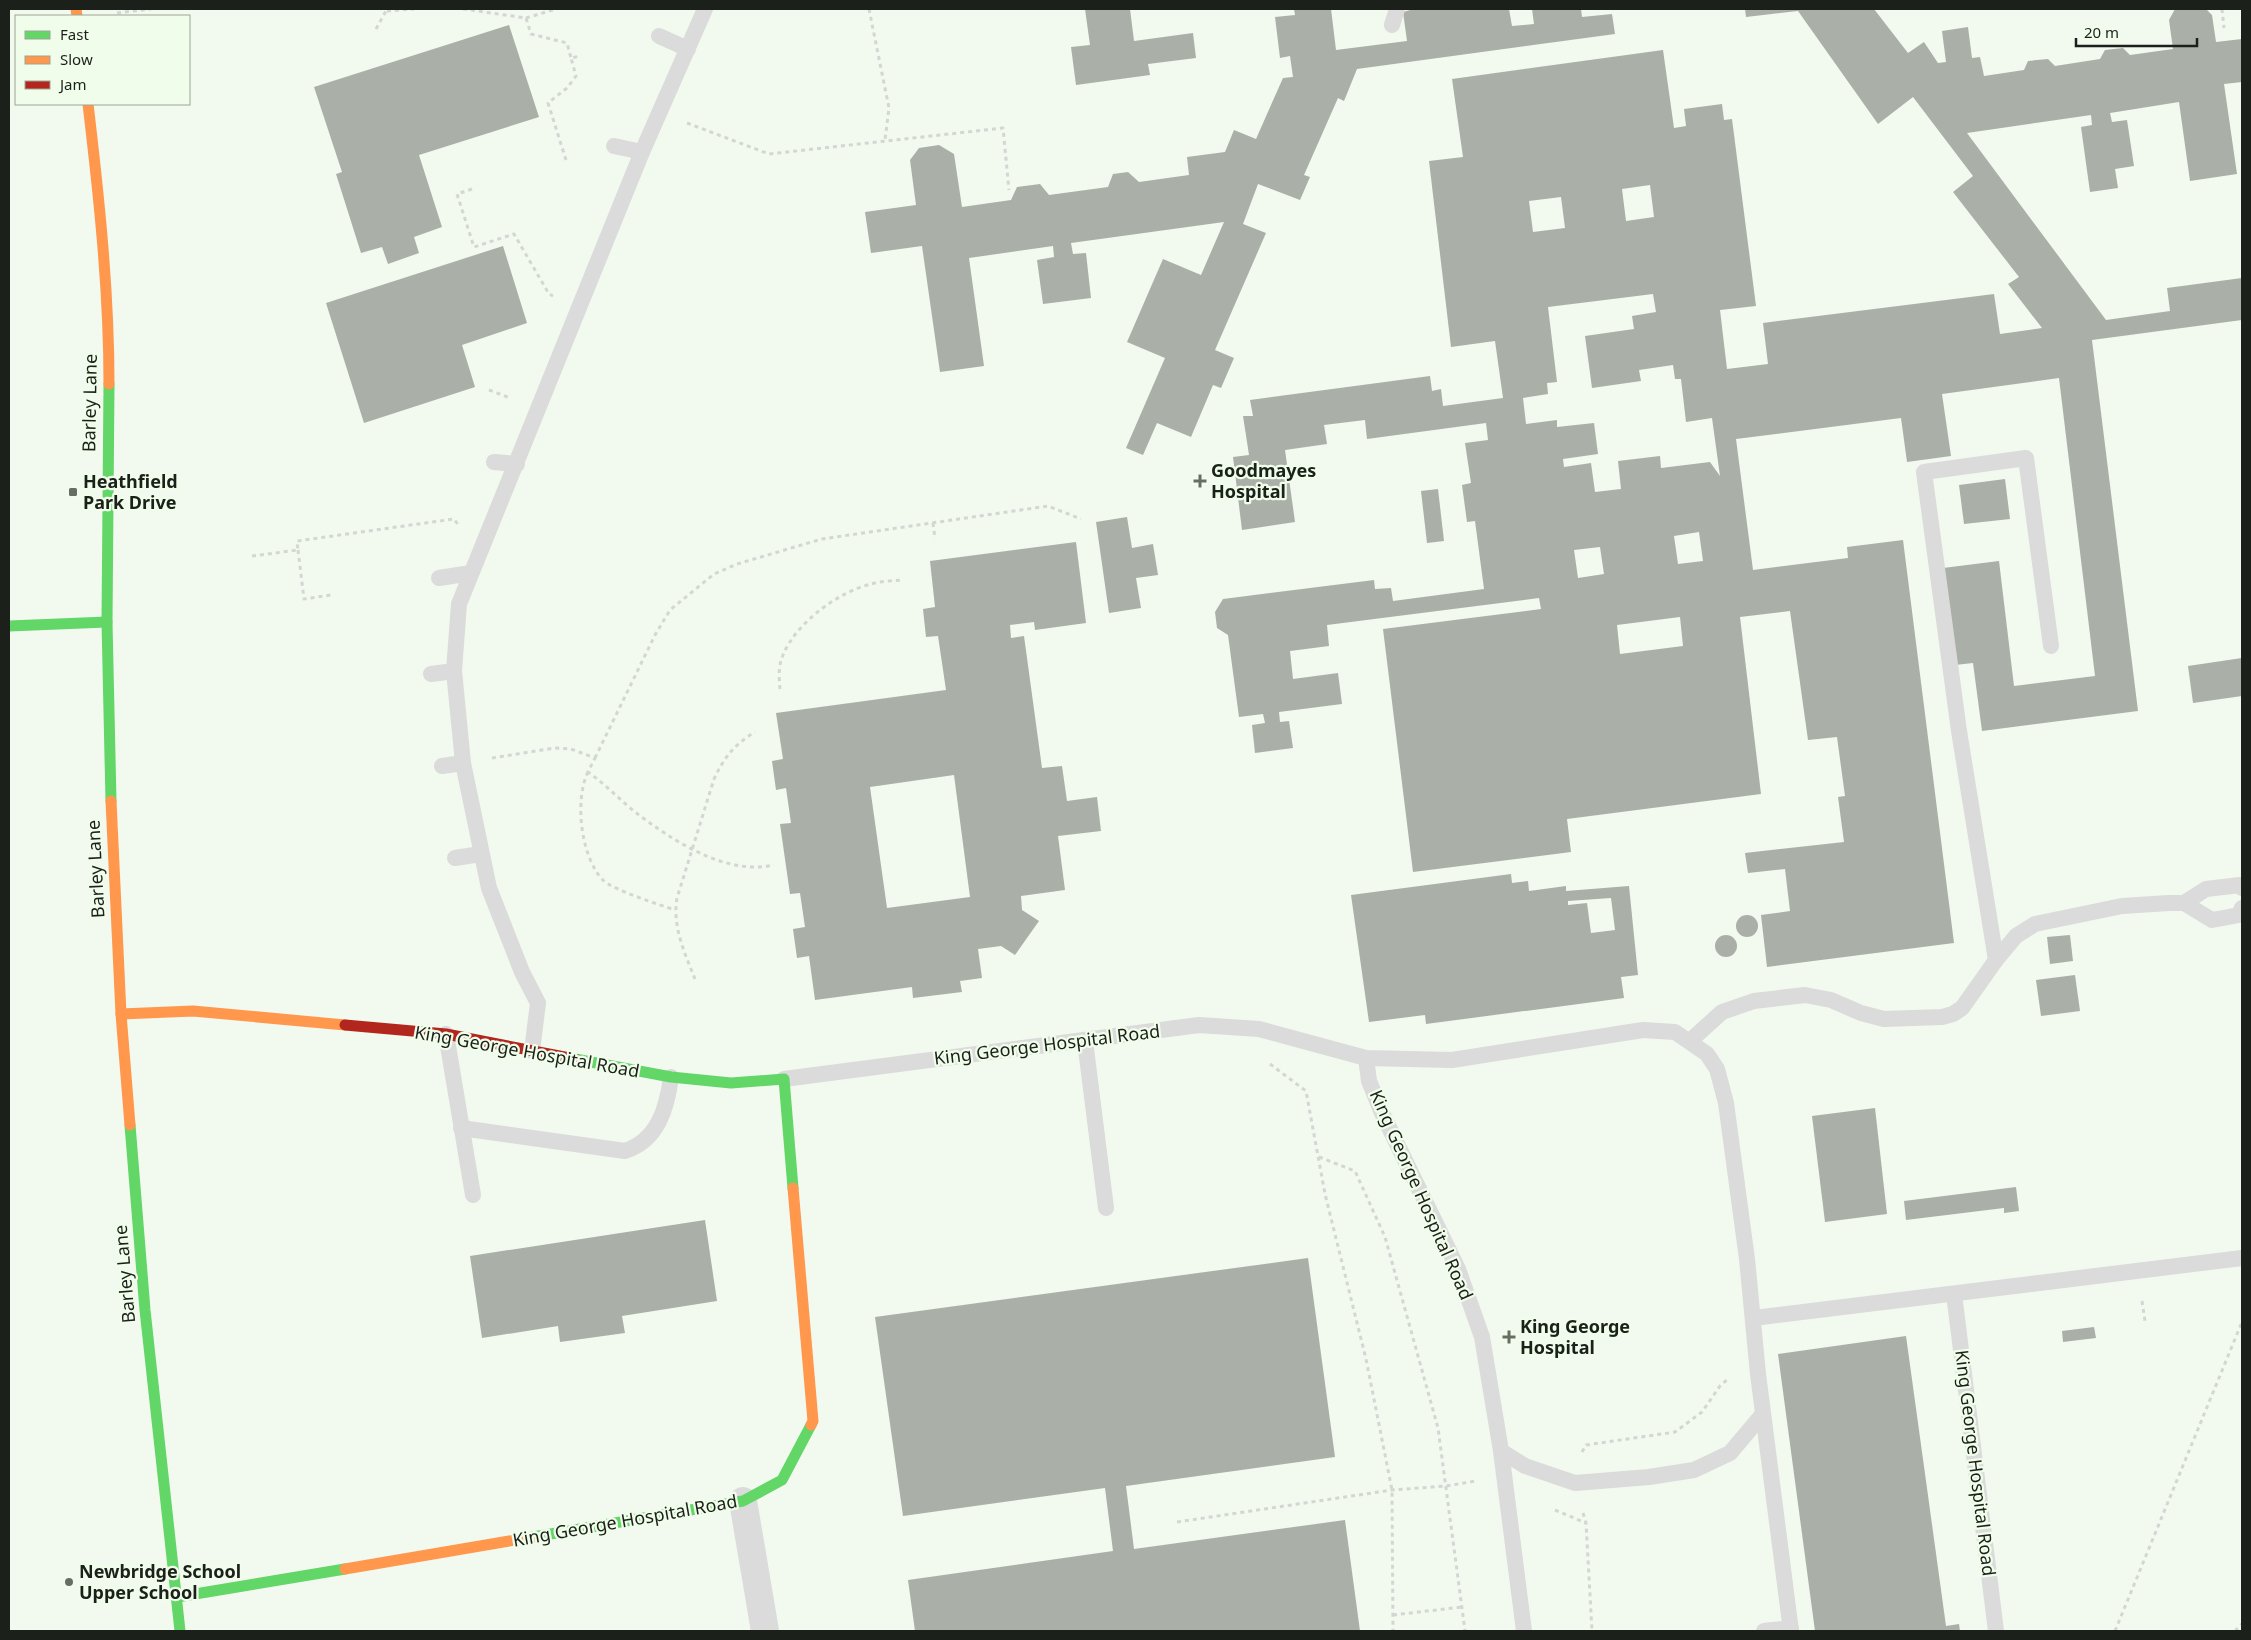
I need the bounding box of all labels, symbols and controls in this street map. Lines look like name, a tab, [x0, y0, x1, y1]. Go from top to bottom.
legend	[15, 15, 190, 105]
scale bar	[2076, 15, 2197, 47]
text: 20 m	[2084, 22, 2119, 42]
text: Fast	[60, 24, 89, 44]
text: Slow	[60, 49, 93, 69]
text: Jam	[58, 74, 87, 94]
street label: Barley Lane	[76, 354, 102, 452]
place label: Goodmayes Hospital	[1211, 458, 1316, 503]
place label: Heathfield Park Drive	[83, 469, 178, 514]
marker: Goodmayes Hospital	[1193, 474, 1207, 488]
marker: Heathfield Park Drive	[67, 486, 79, 498]
street label: Barley Lane	[80, 819, 110, 919]
street label: King George Hospital Road	[932, 1018, 1161, 1070]
street label: King George Hospital Road	[413, 1019, 641, 1083]
street label: King George Hospital Road	[1365, 1086, 1479, 1303]
street label: Barley Lane	[108, 1224, 140, 1324]
place label: King George Hospital	[1520, 1314, 1630, 1359]
marker: King George Hospital	[1502, 1330, 1516, 1344]
street label: King George Hospital Road	[1950, 1348, 2002, 1577]
street label: King George Hospital Road	[511, 1488, 739, 1552]
place label: Newbridge School Upper School	[79, 1559, 241, 1604]
marker: Newbridge School Upper School	[63, 1576, 75, 1588]

